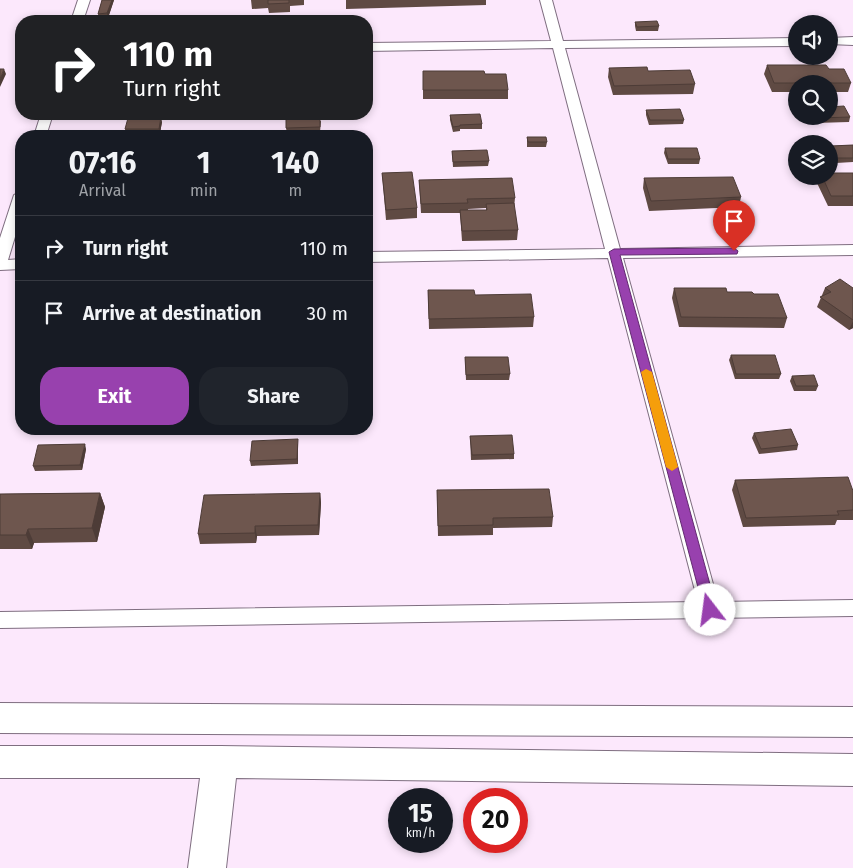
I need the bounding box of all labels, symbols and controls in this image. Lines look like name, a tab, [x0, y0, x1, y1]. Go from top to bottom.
map controls	[788, 15, 838, 185]
button: sound	[788, 15, 838, 65]
text: 110 m	[123, 33, 213, 75]
icon: right	[40, 35, 105, 100]
text: Turn right	[123, 75, 220, 102]
button: search	[788, 75, 838, 125]
button: layers	[788, 135, 838, 185]
text: 07:16	[68, 145, 137, 181]
text: 1	[197, 145, 211, 181]
text: 140	[271, 145, 320, 181]
text: Arrival	[79, 181, 126, 200]
text: min	[190, 181, 218, 200]
text: m	[288, 181, 302, 200]
pin	[713, 200, 755, 251]
icon: arrive	[720, 207, 748, 235]
icon: right	[40, 234, 68, 262]
text: Turn right	[83, 237, 168, 260]
text: 110 m	[300, 237, 348, 260]
icon: arrive	[40, 299, 68, 327]
text: Arrive at destination	[83, 302, 262, 325]
text: 30 m	[307, 302, 348, 325]
button: Exit	[40, 367, 189, 425]
button: Share	[199, 367, 348, 425]
position arrow	[683, 583, 735, 635]
speed limit sign: 20	[463, 788, 528, 853]
text: 15	[408, 799, 433, 829]
text: km/h	[406, 826, 435, 840]

